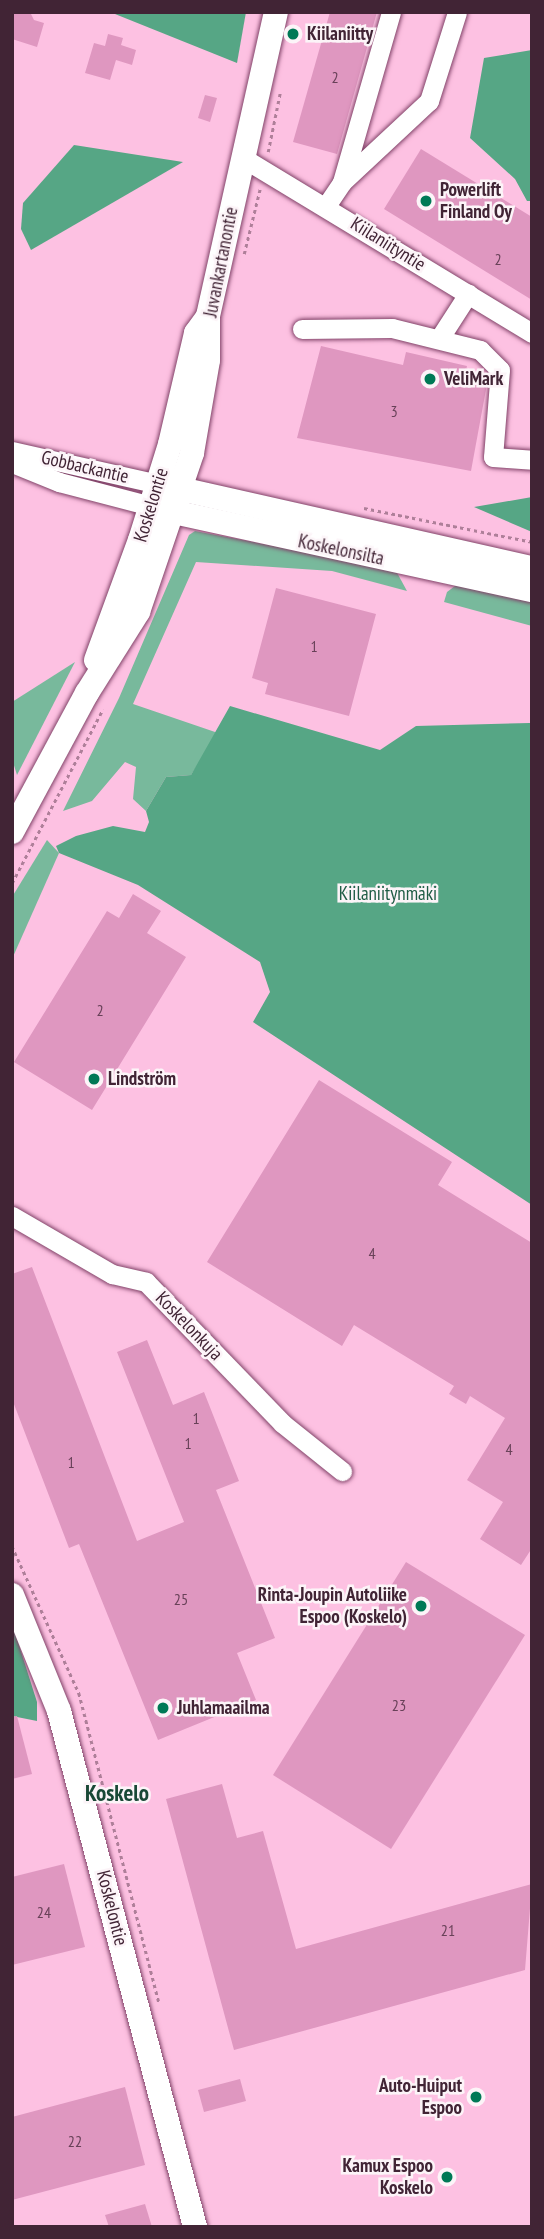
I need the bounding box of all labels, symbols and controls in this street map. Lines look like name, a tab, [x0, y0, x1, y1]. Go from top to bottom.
place label: Kiilaniitty	[307, 23, 373, 45]
marker: Kiilaniitty	[285, 26, 301, 42]
house number: 2	[331, 67, 339, 87]
place label: Powerlift Finland Oy	[440, 179, 512, 223]
marker: Powerlift Finland Oy	[418, 193, 434, 209]
street label: Juvankartanontie	[199, 205, 243, 319]
street label: Kiilaniityntie	[346, 212, 430, 276]
house number: 2	[494, 249, 502, 269]
place label: VeliMark	[444, 368, 503, 390]
marker: VeliMark	[422, 371, 438, 387]
house number: 3	[390, 401, 398, 421]
street label: Gobbackantie	[39, 446, 131, 488]
street label: Koskelontie	[129, 465, 173, 545]
street label: Koskelonsilta	[296, 530, 386, 570]
house number: 1	[310, 636, 318, 656]
park label: Kiilaniitynmäki	[339, 883, 437, 905]
house number: 2	[96, 1000, 104, 1020]
place label: Lindström	[108, 1068, 176, 1090]
marker: Lindström	[86, 1071, 102, 1087]
house number: 4	[368, 1243, 376, 1263]
street label: Koskelonkuja	[151, 1287, 227, 1365]
house number: 1	[192, 1408, 200, 1428]
house number: 1	[184, 1433, 192, 1453]
house number: 4	[505, 1439, 513, 1459]
house number: 1	[67, 1452, 75, 1472]
place label: Rinta-Joupin Autoliike Espoo (Koskelo)	[257, 1584, 407, 1628]
house number: 25	[174, 1589, 188, 1609]
marker: Rinta-Joupin Autoliike Espoo (Koskelo)	[413, 1598, 429, 1614]
house number: 23	[392, 1695, 406, 1715]
place label: Juhlamaailma	[177, 1697, 270, 1719]
marker: Juhlamaailma	[155, 1700, 171, 1716]
district label: Koskelo	[85, 1779, 149, 1807]
street label: Koskelontie	[92, 1868, 132, 1948]
house number: 24	[37, 1902, 51, 1922]
house number: 21	[441, 1920, 455, 1940]
place label: Auto-Huiput Espoo	[379, 2075, 462, 2119]
marker: Auto-Huiput Espoo	[468, 2089, 484, 2105]
house number: 22	[68, 2131, 82, 2151]
place label: Kamux Espoo Koskelo	[342, 2155, 433, 2199]
marker: Kamux Espoo Koskelo	[439, 2169, 455, 2185]

